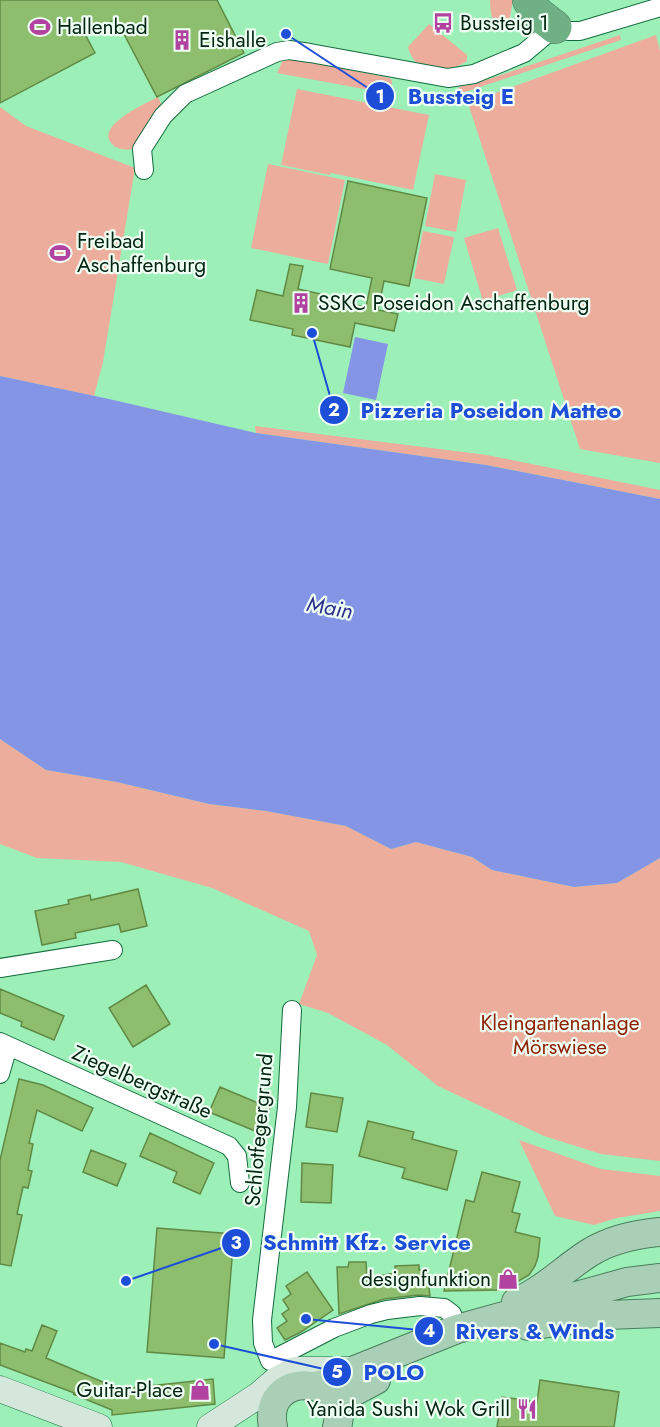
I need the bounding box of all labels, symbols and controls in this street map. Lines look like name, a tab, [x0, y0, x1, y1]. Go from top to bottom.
place label: Bussteig 1	[460, 8, 549, 38]
bus stop icon: Bussteig 1	[431, 11, 455, 35]
place label: Hallenbad	[57, 12, 148, 42]
sports icon: Hallenbad	[28, 15, 52, 39]
place label: Eishalle	[199, 25, 266, 55]
building icon: Eishalle	[170, 28, 194, 52]
callout: Bussteig E	[365, 76, 526, 116]
text: Bussteig E	[408, 80, 514, 112]
text: 1	[375, 84, 385, 110]
place label: Freibad Aschaffenburg	[77, 226, 206, 280]
sports icon: Freibad Aschaffenburg	[48, 241, 72, 265]
place label: SSKC Poseidon Aschaffenburg	[318, 288, 590, 318]
building icon: SSKC Poseidon Aschaffenburg	[289, 291, 313, 315]
callout: Pizzeria Poseidon Matteo	[319, 390, 634, 430]
text: Pizzeria Poseidon Matteo	[361, 394, 621, 426]
text: 2	[328, 397, 340, 423]
water label: Main	[304, 587, 356, 627]
park label: Kleingartenanlage Mörswiese	[481, 1008, 640, 1062]
street label: Ziegelbergstraße	[67, 1038, 217, 1126]
street label: Schlotfegergrund	[237, 1052, 281, 1208]
callout: Schmitt Kfz. Service	[221, 1223, 483, 1263]
text: Schmitt Kfz. Service	[263, 1226, 471, 1258]
text: 3	[230, 1230, 242, 1256]
place label: designfunktion	[361, 1264, 491, 1294]
shop icon: designfunktion	[496, 1267, 520, 1291]
callout: Rivers & Winds	[414, 1311, 626, 1351]
text: Rivers & Winds	[456, 1315, 614, 1347]
text: 4	[423, 1318, 435, 1344]
callout: POLO	[322, 1352, 437, 1392]
text: POLO	[364, 1356, 424, 1388]
text: 5	[331, 1359, 343, 1385]
place label: Guitar-Place	[76, 1375, 183, 1405]
shop icon: Guitar-Place	[188, 1378, 212, 1402]
place label: Yanida Sushi Wok Grill	[307, 1394, 510, 1424]
restaurant icon: Yanida Sushi Wok Grill	[515, 1397, 539, 1421]

